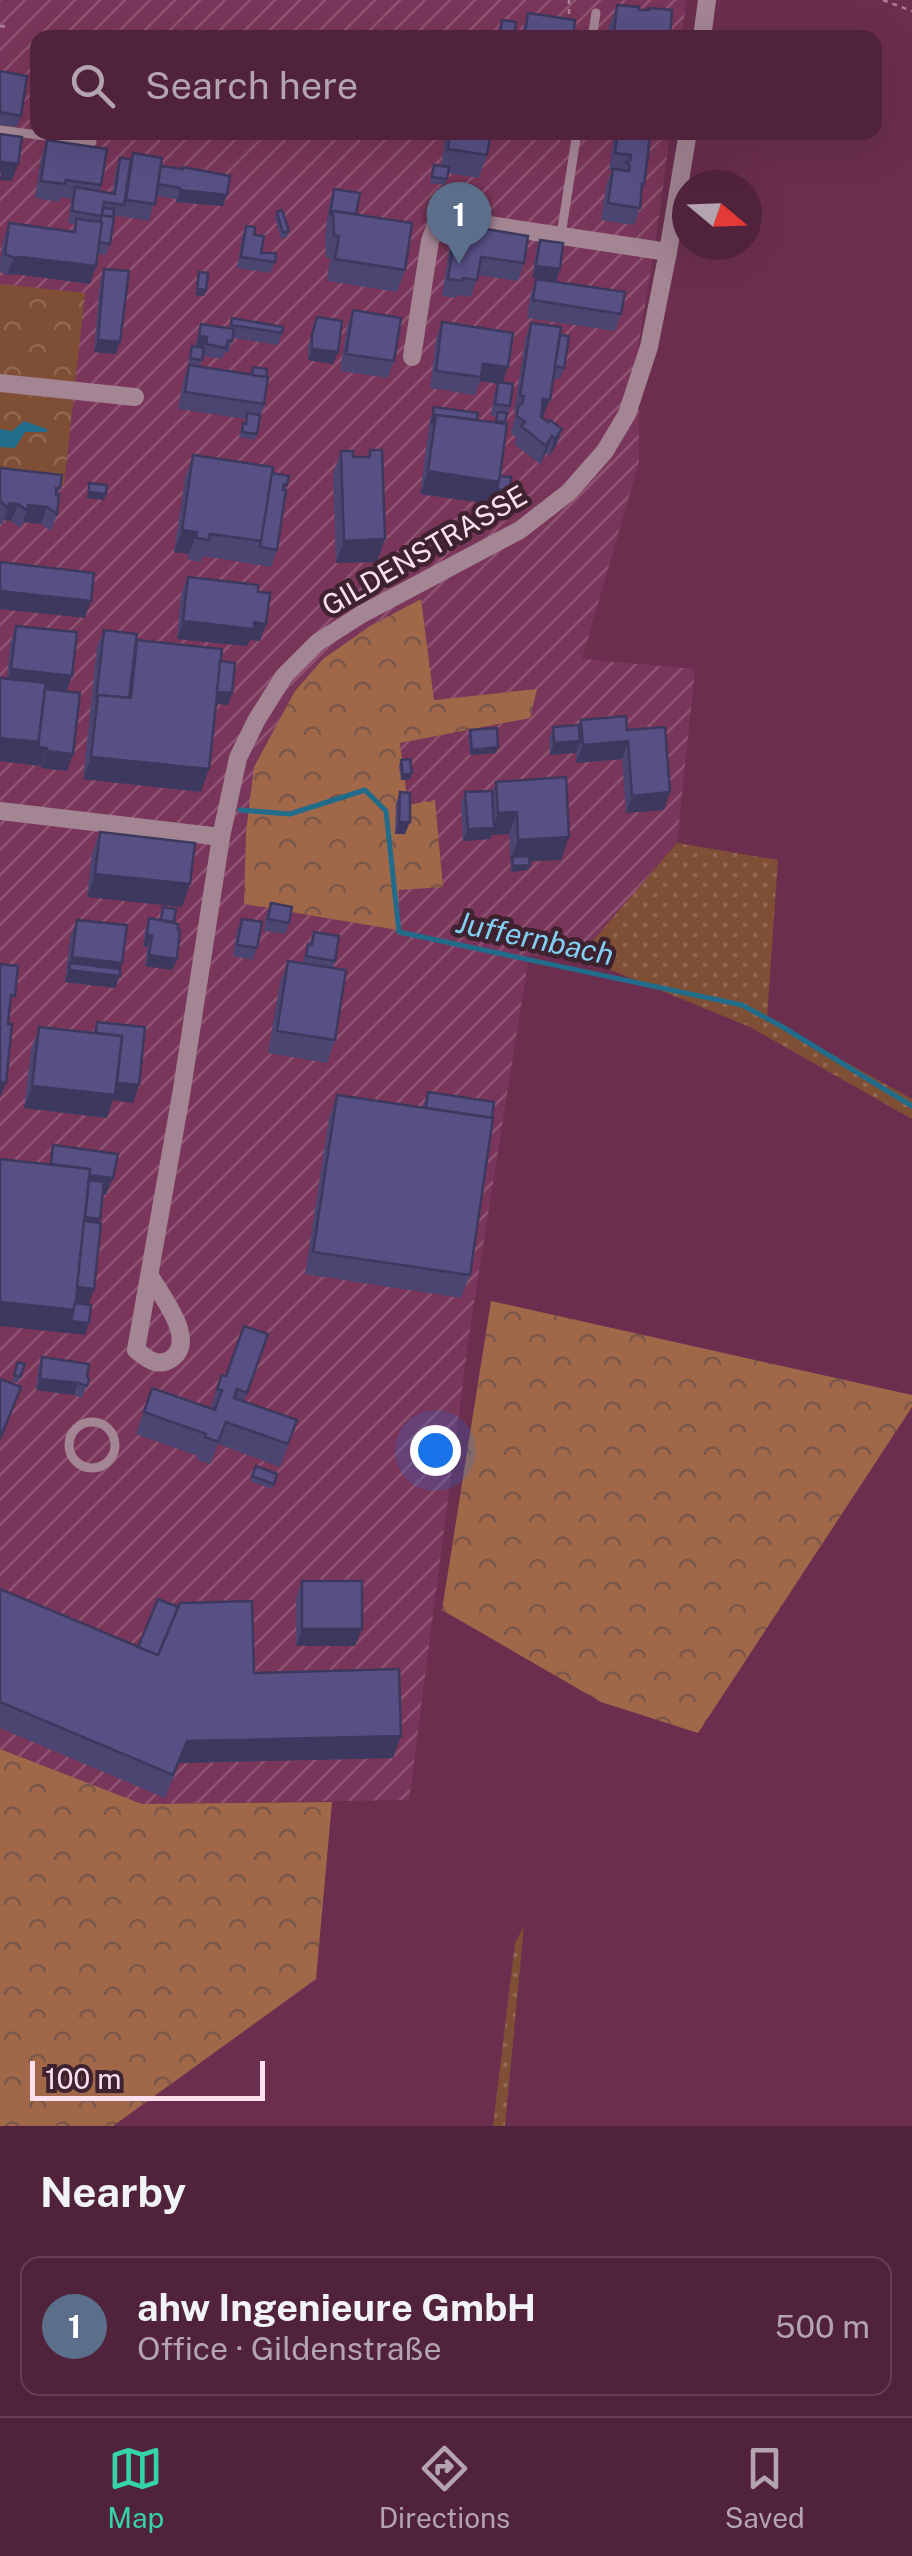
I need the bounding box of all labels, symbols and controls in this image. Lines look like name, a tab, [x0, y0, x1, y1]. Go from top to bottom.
search box	[30, 30, 882, 140]
icon: search	[65, 58, 120, 113]
text: Search here	[145, 63, 358, 108]
north arrow	[672, 170, 762, 260]
pin: 1	[426, 182, 492, 264]
street label: GILDENSTRASSE	[316, 478, 532, 622]
water label: Juffernbach	[453, 904, 617, 972]
your location	[410, 1425, 461, 1476]
scale bar	[30, 2056, 265, 2100]
text: 100 m	[45, 2062, 122, 2095]
text: Nearby	[40, 2167, 186, 2216]
text: ahw Ingenieure GmbH	[137, 2285, 536, 2330]
text: 1	[68, 2308, 81, 2345]
text: 500 m	[775, 2308, 870, 2345]
text: Office · Gildenstraße	[137, 2330, 442, 2367]
tab: Map	[107, 2441, 164, 2534]
tab: Directions	[379, 2441, 510, 2534]
tab: Saved	[725, 2441, 805, 2534]

